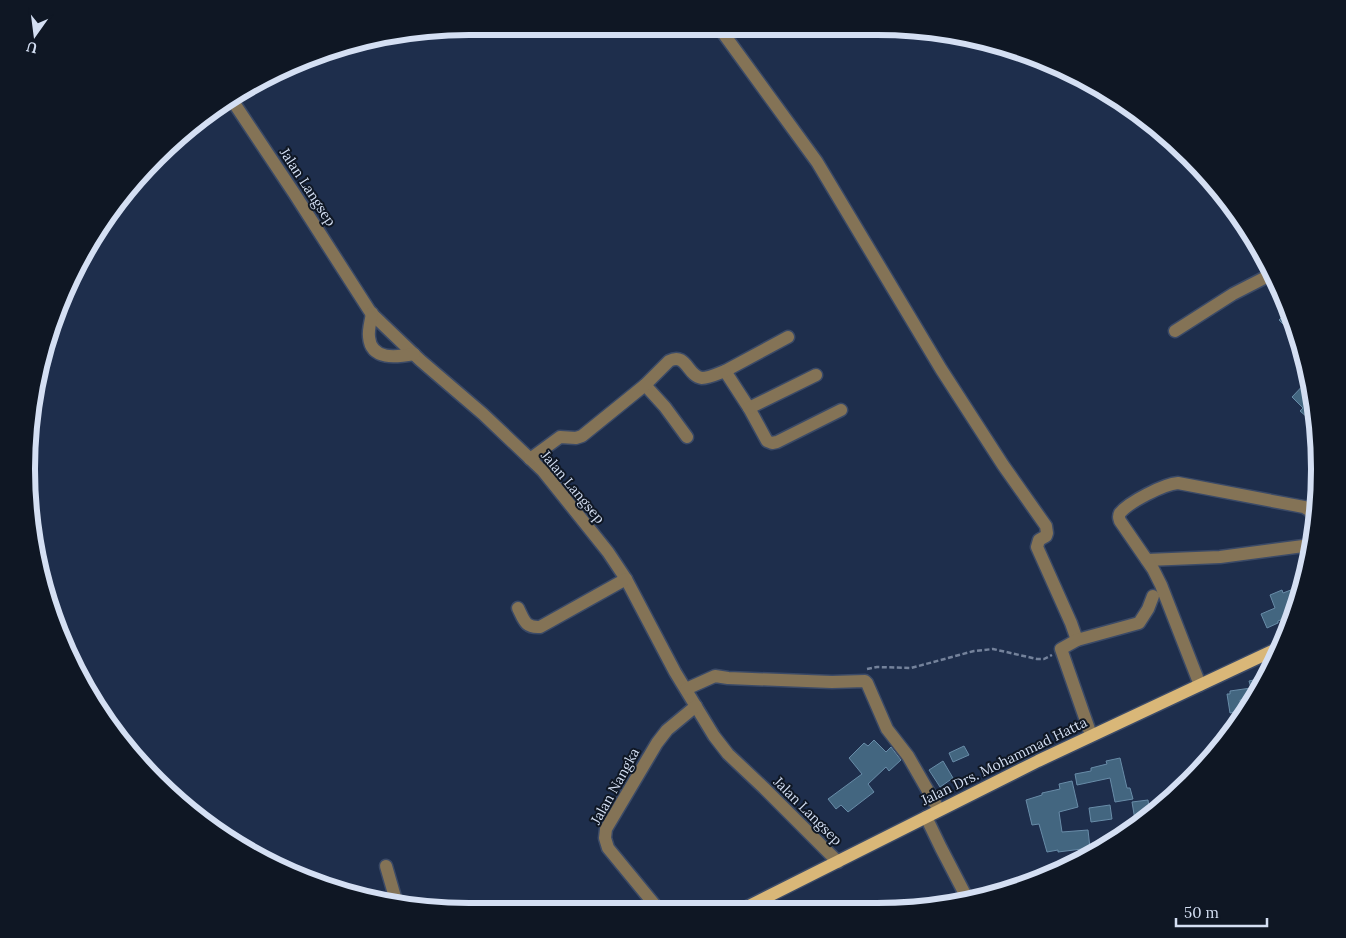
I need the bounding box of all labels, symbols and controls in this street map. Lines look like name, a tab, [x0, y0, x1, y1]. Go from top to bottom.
north arrow	[10, 10, 60, 60]
text: U	[24, 38, 39, 58]
street label: Jalan Langsep	[275, 144, 340, 230]
street label: Jalan Langsep	[537, 446, 609, 527]
street label: Jalan Drs. Mohammad Hatta	[917, 713, 1090, 810]
street label: Jalan Nangka	[586, 745, 643, 828]
street label: Jalan Langsep	[769, 772, 846, 849]
scale bar	[1176, 896, 1267, 928]
text: 50 m	[1184, 903, 1219, 922]

